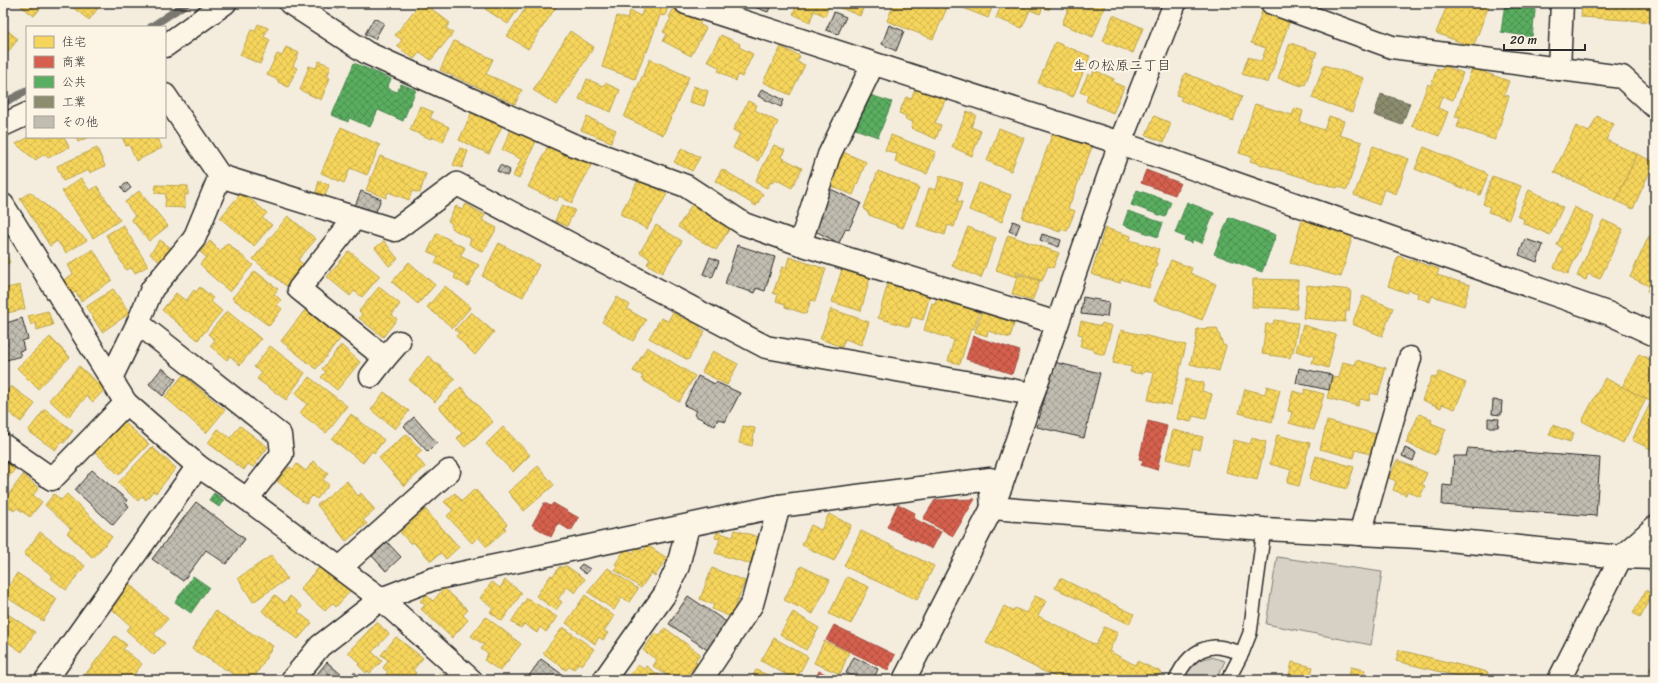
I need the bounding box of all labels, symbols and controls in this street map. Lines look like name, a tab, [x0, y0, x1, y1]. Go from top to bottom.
legend	[26, 26, 166, 138]
scale bar	[1504, 26, 1585, 52]
text: 20 m	[1510, 29, 1537, 51]
text: 住宅	[62, 31, 86, 53]
text: 商業	[62, 51, 86, 73]
district label: 生の松原二丁目	[1073, 53, 1171, 78]
text: 公共	[62, 71, 86, 93]
text: 工業	[62, 91, 86, 113]
text: その他	[62, 111, 98, 133]

